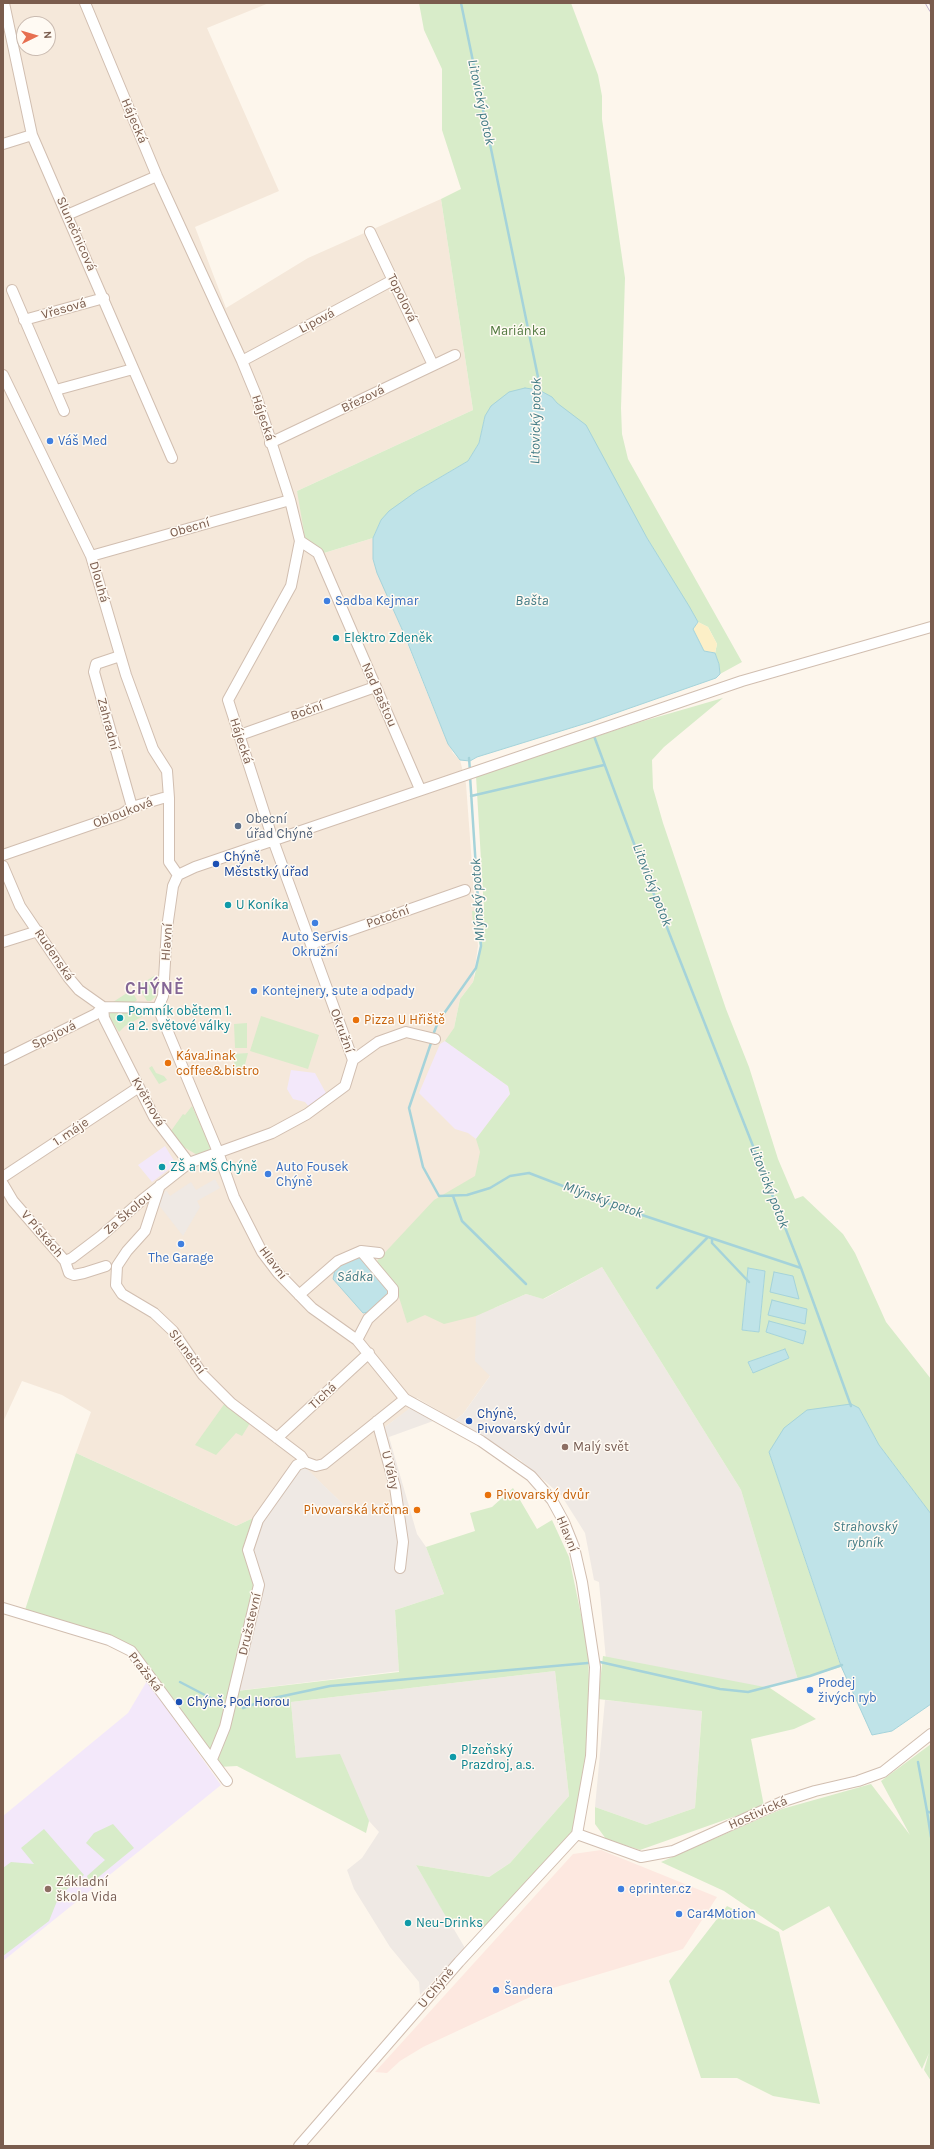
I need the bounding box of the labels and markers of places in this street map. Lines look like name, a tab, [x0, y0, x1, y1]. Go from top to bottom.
place label: Váš Med	[58, 433, 107, 449]
marker: Váš Med	[45, 436, 55, 446]
place label: Sadba Kejmar	[335, 593, 418, 609]
marker: Sadba Kejmar	[322, 596, 332, 606]
place label: Elektro Zdeněk	[344, 630, 433, 646]
marker: Elektro Zdeněk	[331, 633, 341, 643]
place label: Obecní úřad Chýně	[246, 811, 313, 842]
marker: Obecní úřad Chýně	[233, 821, 243, 831]
place label: Chýně, Měststký úřad	[224, 849, 309, 880]
marker: Chýně, Měststký úřad	[211, 859, 221, 869]
place label: U Koníka	[236, 897, 289, 913]
marker: U Koníka	[223, 900, 233, 910]
marker: Auto Servis Okružní	[310, 918, 320, 928]
place label: Auto Servis Okružní	[282, 929, 348, 960]
place label: Kontejnery, sute a odpady	[262, 983, 414, 999]
marker: Kontejnery, sute a odpady	[249, 986, 259, 996]
place label: Pomník obětem 1. a 2. světové války	[128, 1003, 232, 1034]
place label: Pizza U Hřiště	[364, 1012, 445, 1028]
marker: Pomník obětem 1. a 2. světové války	[115, 1013, 125, 1023]
marker: Pizza U Hřiště	[351, 1015, 361, 1025]
place label: KávaJinak coffee&bistro	[176, 1048, 259, 1079]
marker: KávaJinak coffee&bistro	[163, 1058, 173, 1068]
place label: ZŠ a MŠ Chýně	[170, 1159, 257, 1175]
place label: Auto Fousek Chýně	[276, 1159, 349, 1190]
marker: ZŠ a MŠ Chýně	[157, 1162, 167, 1172]
marker: Auto Fousek Chýně	[263, 1169, 273, 1179]
marker: The Garage	[176, 1239, 186, 1249]
place label: The Garage	[148, 1250, 214, 1266]
place label: Chýně, Pivovarský dvůr	[477, 1406, 570, 1437]
marker: Chýně, Pivovarský dvůr	[464, 1416, 474, 1426]
place label: Malý svět	[573, 1439, 629, 1455]
marker: Malý svět	[560, 1442, 570, 1452]
place label: Pivovarský dvůr	[496, 1487, 589, 1503]
marker: Pivovarský dvůr	[483, 1490, 493, 1500]
place label: Pivovarská krčma	[303, 1502, 409, 1518]
marker: Pivovarská krčma	[412, 1505, 422, 1515]
place label: Prodej živých ryb	[818, 1675, 877, 1706]
marker: Prodej živých ryb	[805, 1685, 815, 1695]
place label: Chýně, Pod Horou	[187, 1694, 290, 1710]
marker: Chýně, Pod Horou	[174, 1697, 184, 1707]
place label: Plzeňský Prazdroj, a.s.	[461, 1742, 534, 1773]
marker: Plzeňský Prazdroj, a.s.	[448, 1752, 458, 1762]
place label: Základní škola Vida	[56, 1874, 117, 1905]
place label: eprinter.cz	[629, 1881, 691, 1897]
marker: Základní škola Vida	[43, 1884, 53, 1894]
marker: eprinter.cz	[616, 1884, 626, 1894]
place label: Car4Motion	[687, 1906, 756, 1922]
marker: Car4Motion	[674, 1909, 684, 1919]
place label: Neu-Drinks	[416, 1915, 483, 1931]
marker: Neu-Drinks	[403, 1918, 413, 1928]
place label: Šandera	[504, 1982, 553, 1998]
marker: Šandera	[491, 1985, 501, 1995]

